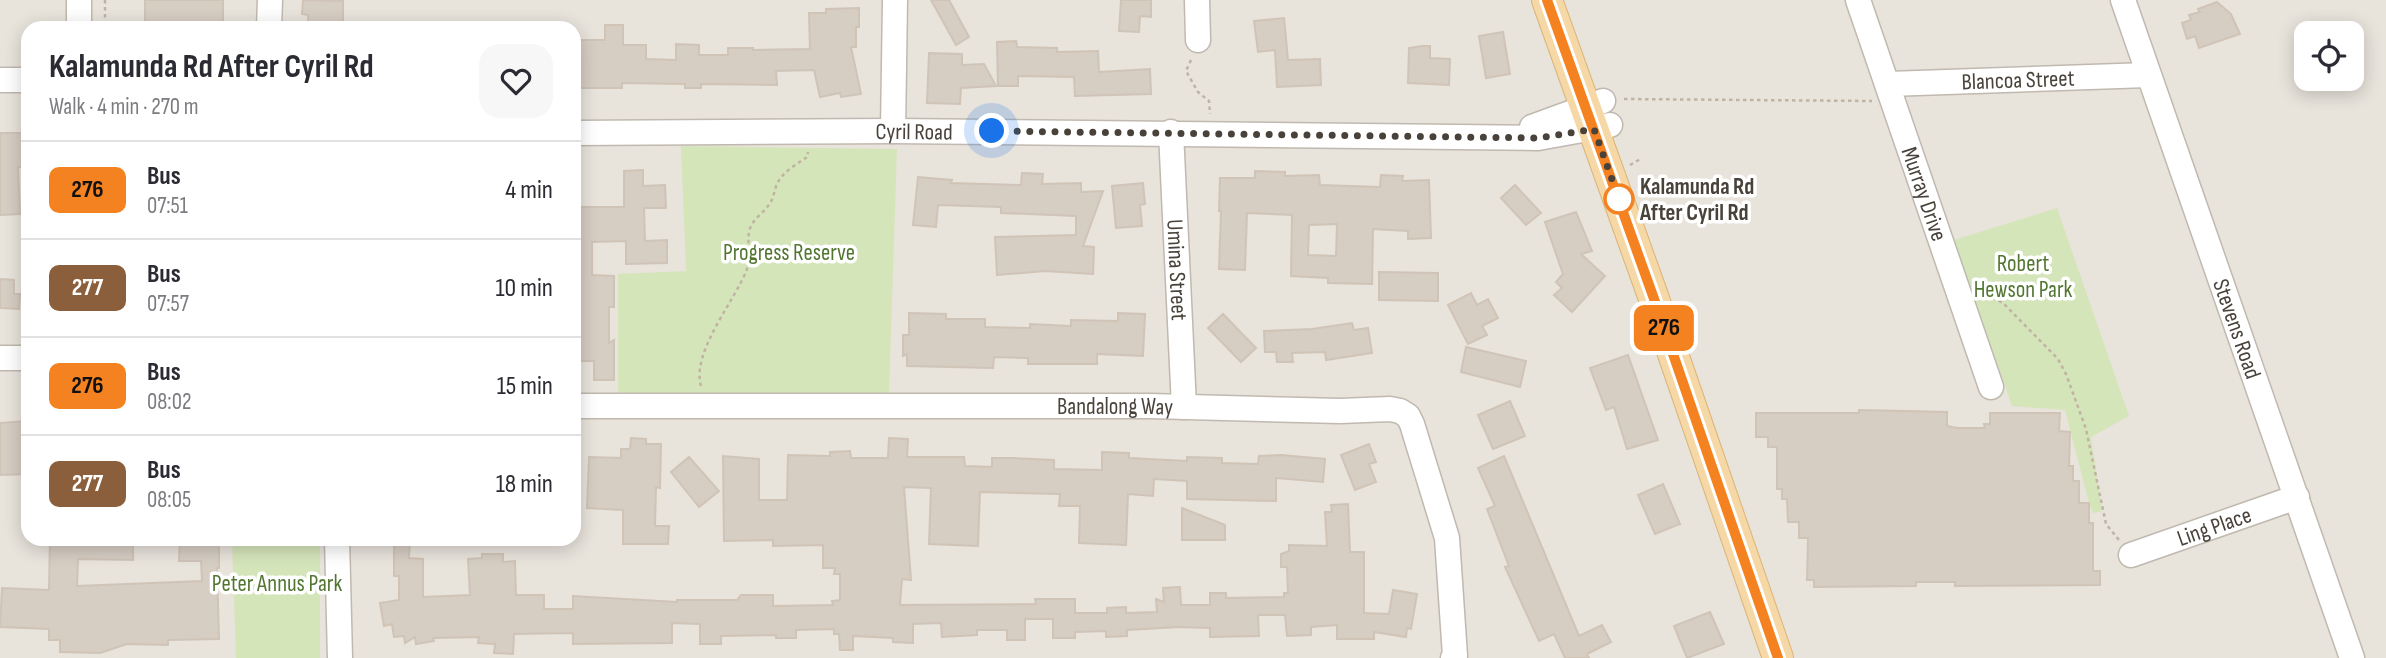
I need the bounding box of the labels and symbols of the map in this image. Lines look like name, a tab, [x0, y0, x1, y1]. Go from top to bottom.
street label: Blancoa Street	[1961, 65, 2075, 96]
your location	[974, 113, 1009, 148]
street label: Cyril Road	[875, 118, 953, 147]
street label: Murray Drive	[1895, 143, 1953, 245]
place label: Kalamunda Rd After Cyril Rd	[1639, 173, 1754, 227]
marker: Kalamunda Rd After Cyril Rd	[1604, 184, 1634, 214]
street label: Umina Street	[1160, 219, 1193, 321]
park label: Progress Reserve	[723, 239, 855, 267]
park label: Robert Hewson Park	[1974, 250, 2073, 304]
street label: Stevens Road	[2206, 275, 2267, 383]
line badge: 276	[1624, 305, 1704, 351]
street label: Bandalong Way	[1057, 393, 1173, 422]
street label: Ling Place	[2174, 501, 2255, 553]
park label: Peter Annus Park	[212, 570, 342, 598]

